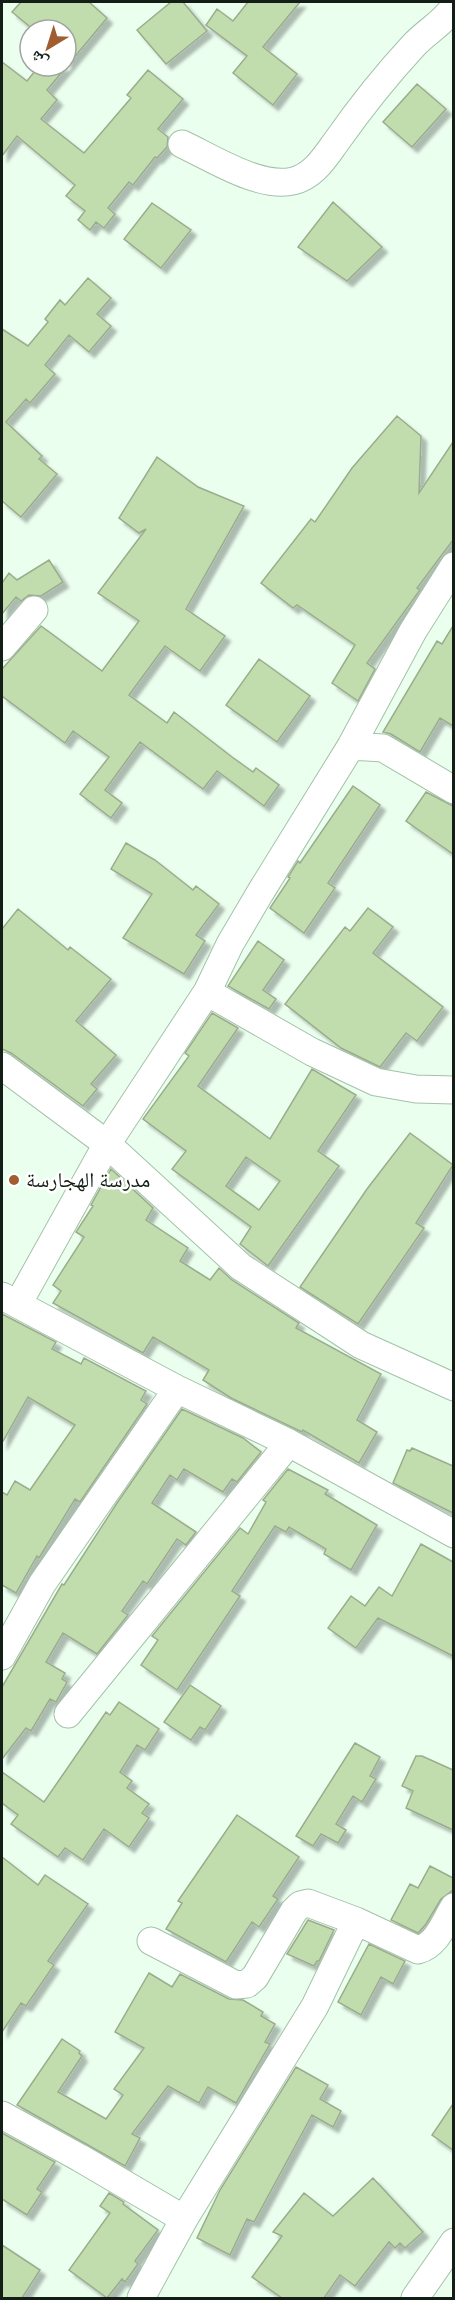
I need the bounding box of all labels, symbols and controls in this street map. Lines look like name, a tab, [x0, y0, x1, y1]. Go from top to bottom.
north arrow	[18, 18, 78, 78]
text: ش	[27, 47, 52, 72]
place label: مدرسة الهجارسة	[26, 1168, 150, 1192]
marker: مدرسة الهجارسة	[7, 1173, 21, 1187]

